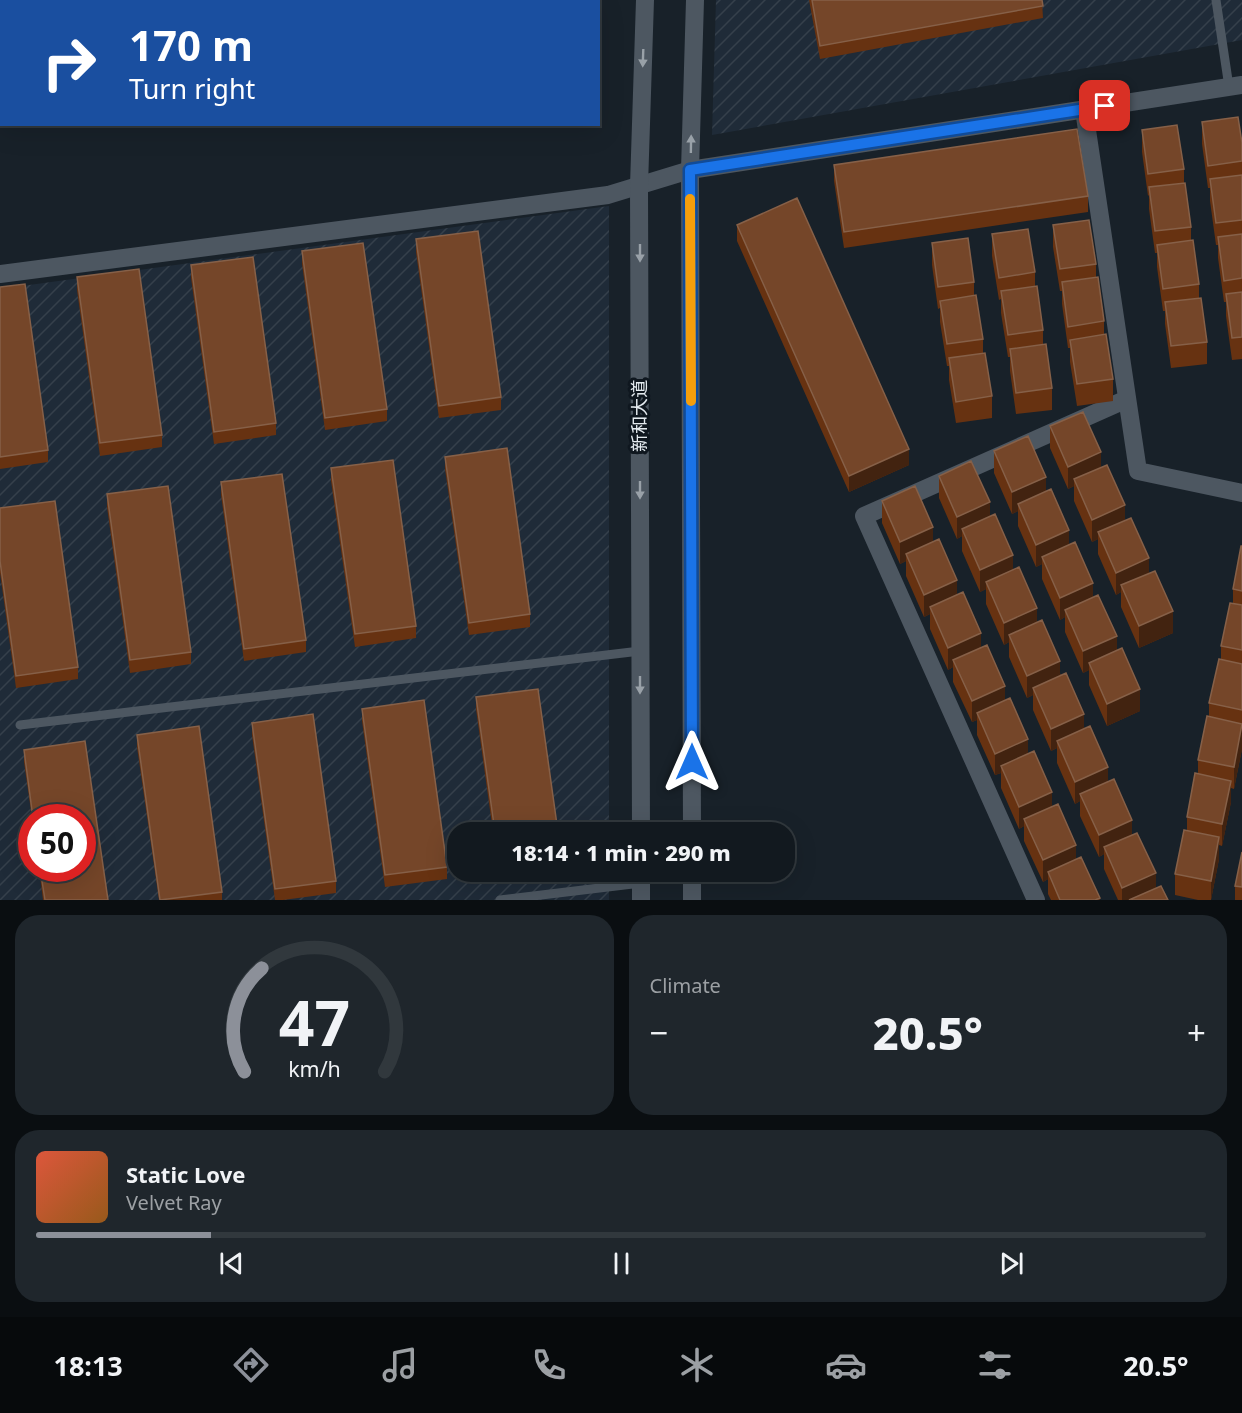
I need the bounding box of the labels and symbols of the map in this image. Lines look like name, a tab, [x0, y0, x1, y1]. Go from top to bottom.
one-way arrow	[639, 49, 648, 68]
pin	[1079, 80, 1130, 131]
one-way arrow	[686, 135, 696, 154]
one-way arrow	[635, 244, 645, 263]
street label: 新和大道	[627, 380, 651, 452]
one-way arrow	[635, 481, 645, 500]
one-way arrow	[635, 676, 645, 695]
position arrow	[660, 730, 724, 794]
speed limit sign: 50	[18, 804, 96, 882]

